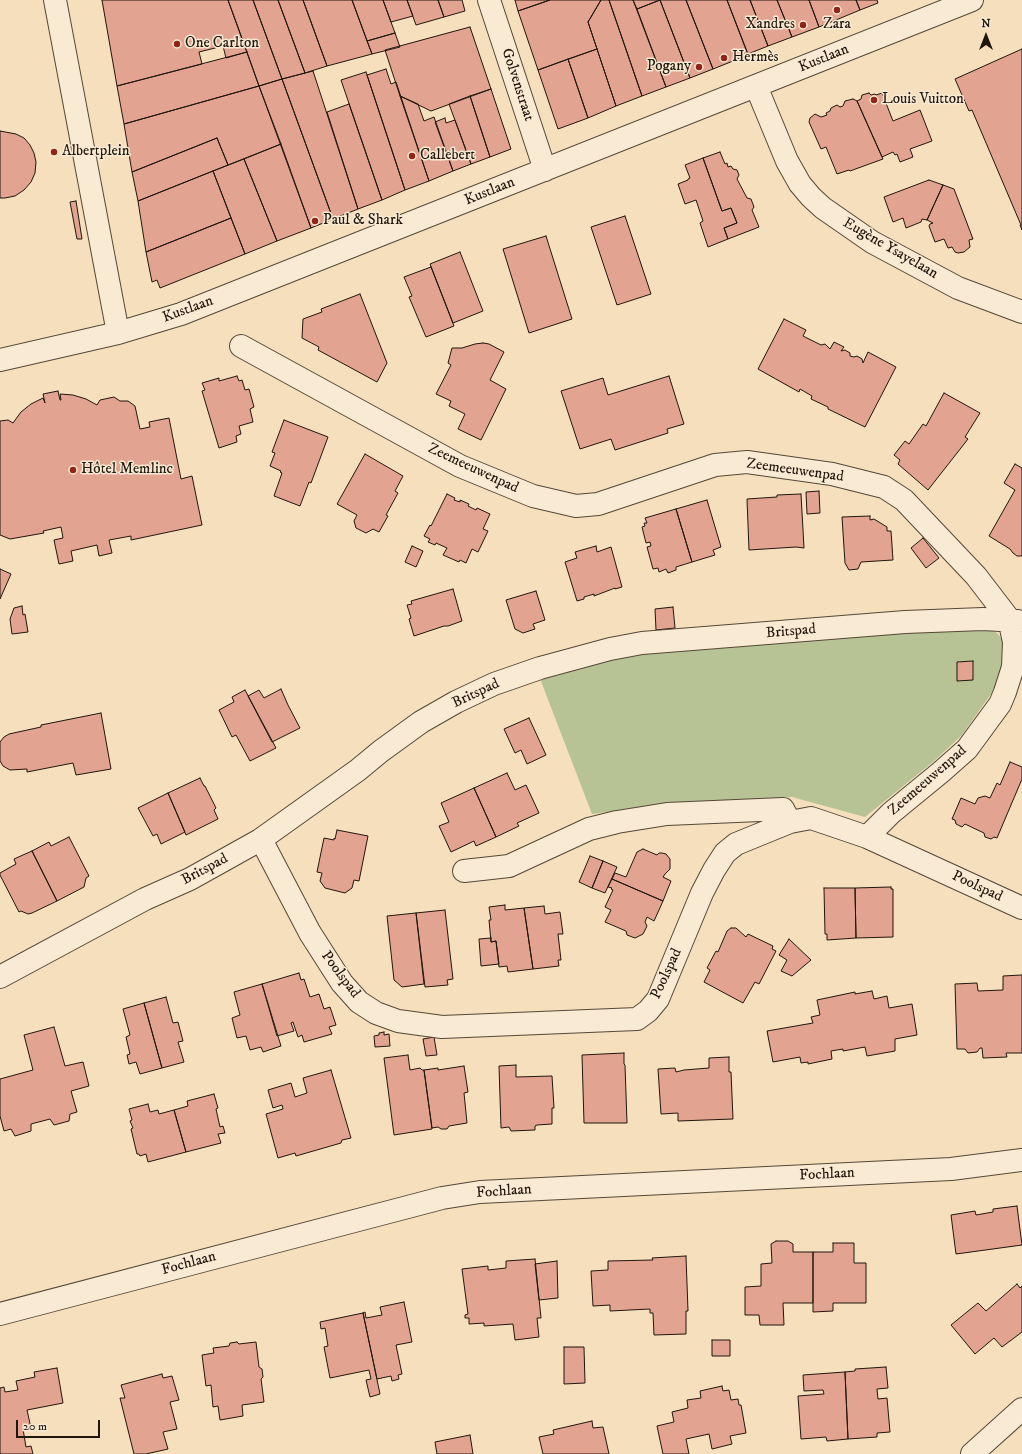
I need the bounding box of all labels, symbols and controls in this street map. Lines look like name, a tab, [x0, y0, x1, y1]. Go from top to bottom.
marker: Zara	[832, 5, 842, 15]
place label: Xandres	[746, 16, 795, 34]
place label: Zara	[823, 16, 851, 34]
north arrow	[966, 16, 1006, 56]
text: N	[981, 17, 991, 31]
marker: Xandres	[798, 20, 808, 30]
place label: One Carlton	[185, 35, 259, 53]
marker: One Carlton	[172, 39, 182, 49]
street label: Kustlaan	[796, 41, 852, 77]
street label: Golvenstraat	[497, 46, 537, 124]
place label: Hermès	[732, 49, 779, 67]
marker: Hermès	[719, 53, 729, 63]
place label: Pogany	[647, 58, 691, 76]
marker: Pogany	[694, 62, 704, 72]
place label: Louis Vuitton	[882, 91, 964, 109]
marker: Louis Vuitton	[869, 95, 879, 105]
place label: Albertplein	[62, 143, 130, 161]
marker: Albertplein	[49, 147, 59, 157]
place label: Callebert	[420, 147, 475, 165]
marker: Callebert	[407, 151, 417, 161]
street label: Kustlaan	[462, 174, 518, 210]
place label: Paul & Shark	[323, 212, 403, 230]
street label: Eugène Ysayelaan	[839, 214, 941, 284]
marker: Paul & Shark	[310, 216, 320, 226]
street label: Kustlaan	[160, 293, 216, 327]
street label: Zeemeeuwenpad	[425, 440, 521, 498]
street label: Zeemeeuwenpad	[745, 455, 845, 487]
place label: Hôtel Memlinc	[81, 461, 173, 479]
marker: Hôtel Memlinc	[68, 465, 78, 475]
street label: Britspad	[765, 621, 817, 643]
street label: Britspad	[450, 675, 502, 713]
street label: Zeemeeuwenpad	[885, 742, 971, 820]
street label: Britspad	[179, 850, 231, 890]
street label: Poolspad	[949, 867, 1005, 907]
street label: Poolspad	[647, 946, 687, 1002]
street label: Poolspad	[317, 948, 363, 1002]
street label: Fochlaan	[799, 1165, 855, 1185]
street label: Fochlaan	[476, 1181, 532, 1203]
street label: Fochlaan	[160, 1248, 218, 1280]
scale bar	[18, 1412, 102, 1438]
text: 20 m	[23, 1419, 47, 1434]

